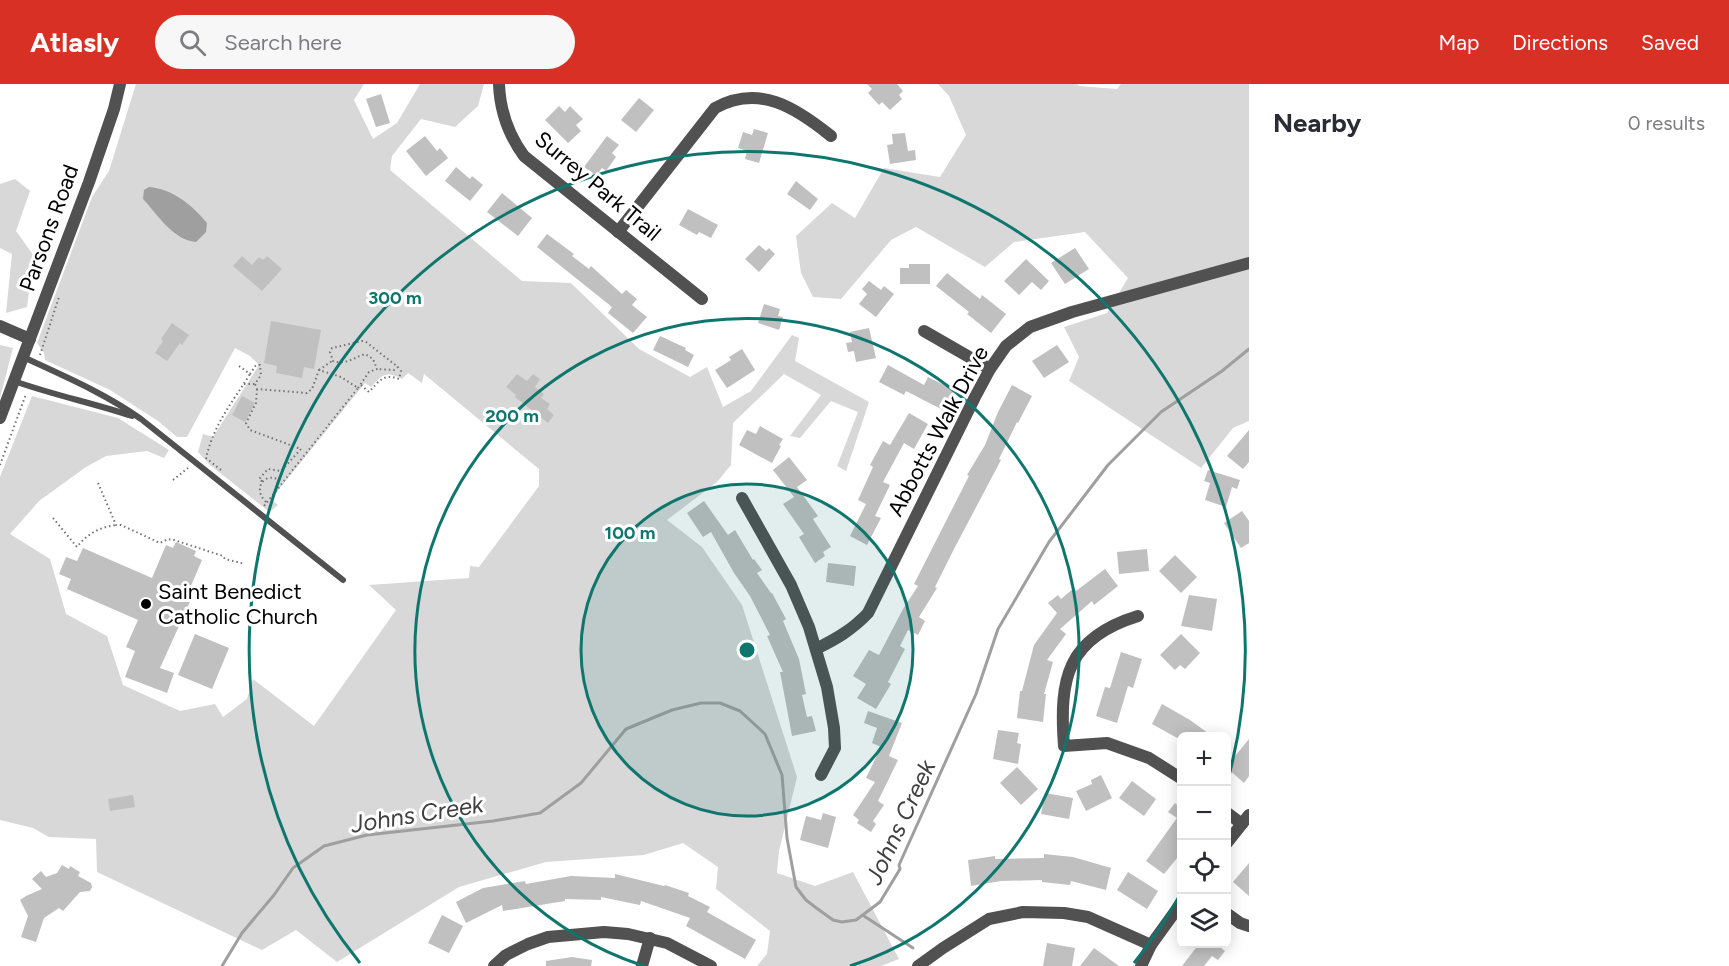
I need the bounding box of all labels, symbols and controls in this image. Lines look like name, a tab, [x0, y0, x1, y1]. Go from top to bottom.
search box	[155, 15, 575, 69]
text: Atlasly	[30, 25, 119, 59]
icon: search	[176, 26, 209, 59]
text: Search here	[224, 29, 342, 56]
text: Map	[1438, 30, 1479, 55]
text: Directions	[1512, 30, 1608, 55]
text: Saved	[1641, 30, 1699, 55]
text: Nearby	[1273, 107, 1361, 139]
text: 0 results	[1628, 111, 1705, 135]
street label: Surrey Park Trail	[529, 125, 667, 247]
street label: Parsons Road	[14, 161, 84, 295]
text: 300 m	[368, 287, 422, 309]
street label: Abbotts Walk Drive	[882, 341, 994, 521]
text: 200 m	[485, 405, 539, 427]
text: 100 m	[605, 522, 655, 544]
place label: Saint Benedict Catholic Church	[158, 578, 318, 630]
marker: Saint Benedict Catholic Church	[139, 597, 153, 611]
centre of rings	[737, 640, 757, 660]
map controls	[1177, 732, 1231, 948]
button: +	[1177, 732, 1231, 786]
water label: Johns Creek	[858, 754, 942, 890]
button: −	[1177, 786, 1231, 840]
water label: Johns Creek	[348, 789, 487, 839]
button: locate	[1177, 840, 1231, 894]
button: layers	[1177, 894, 1231, 948]

